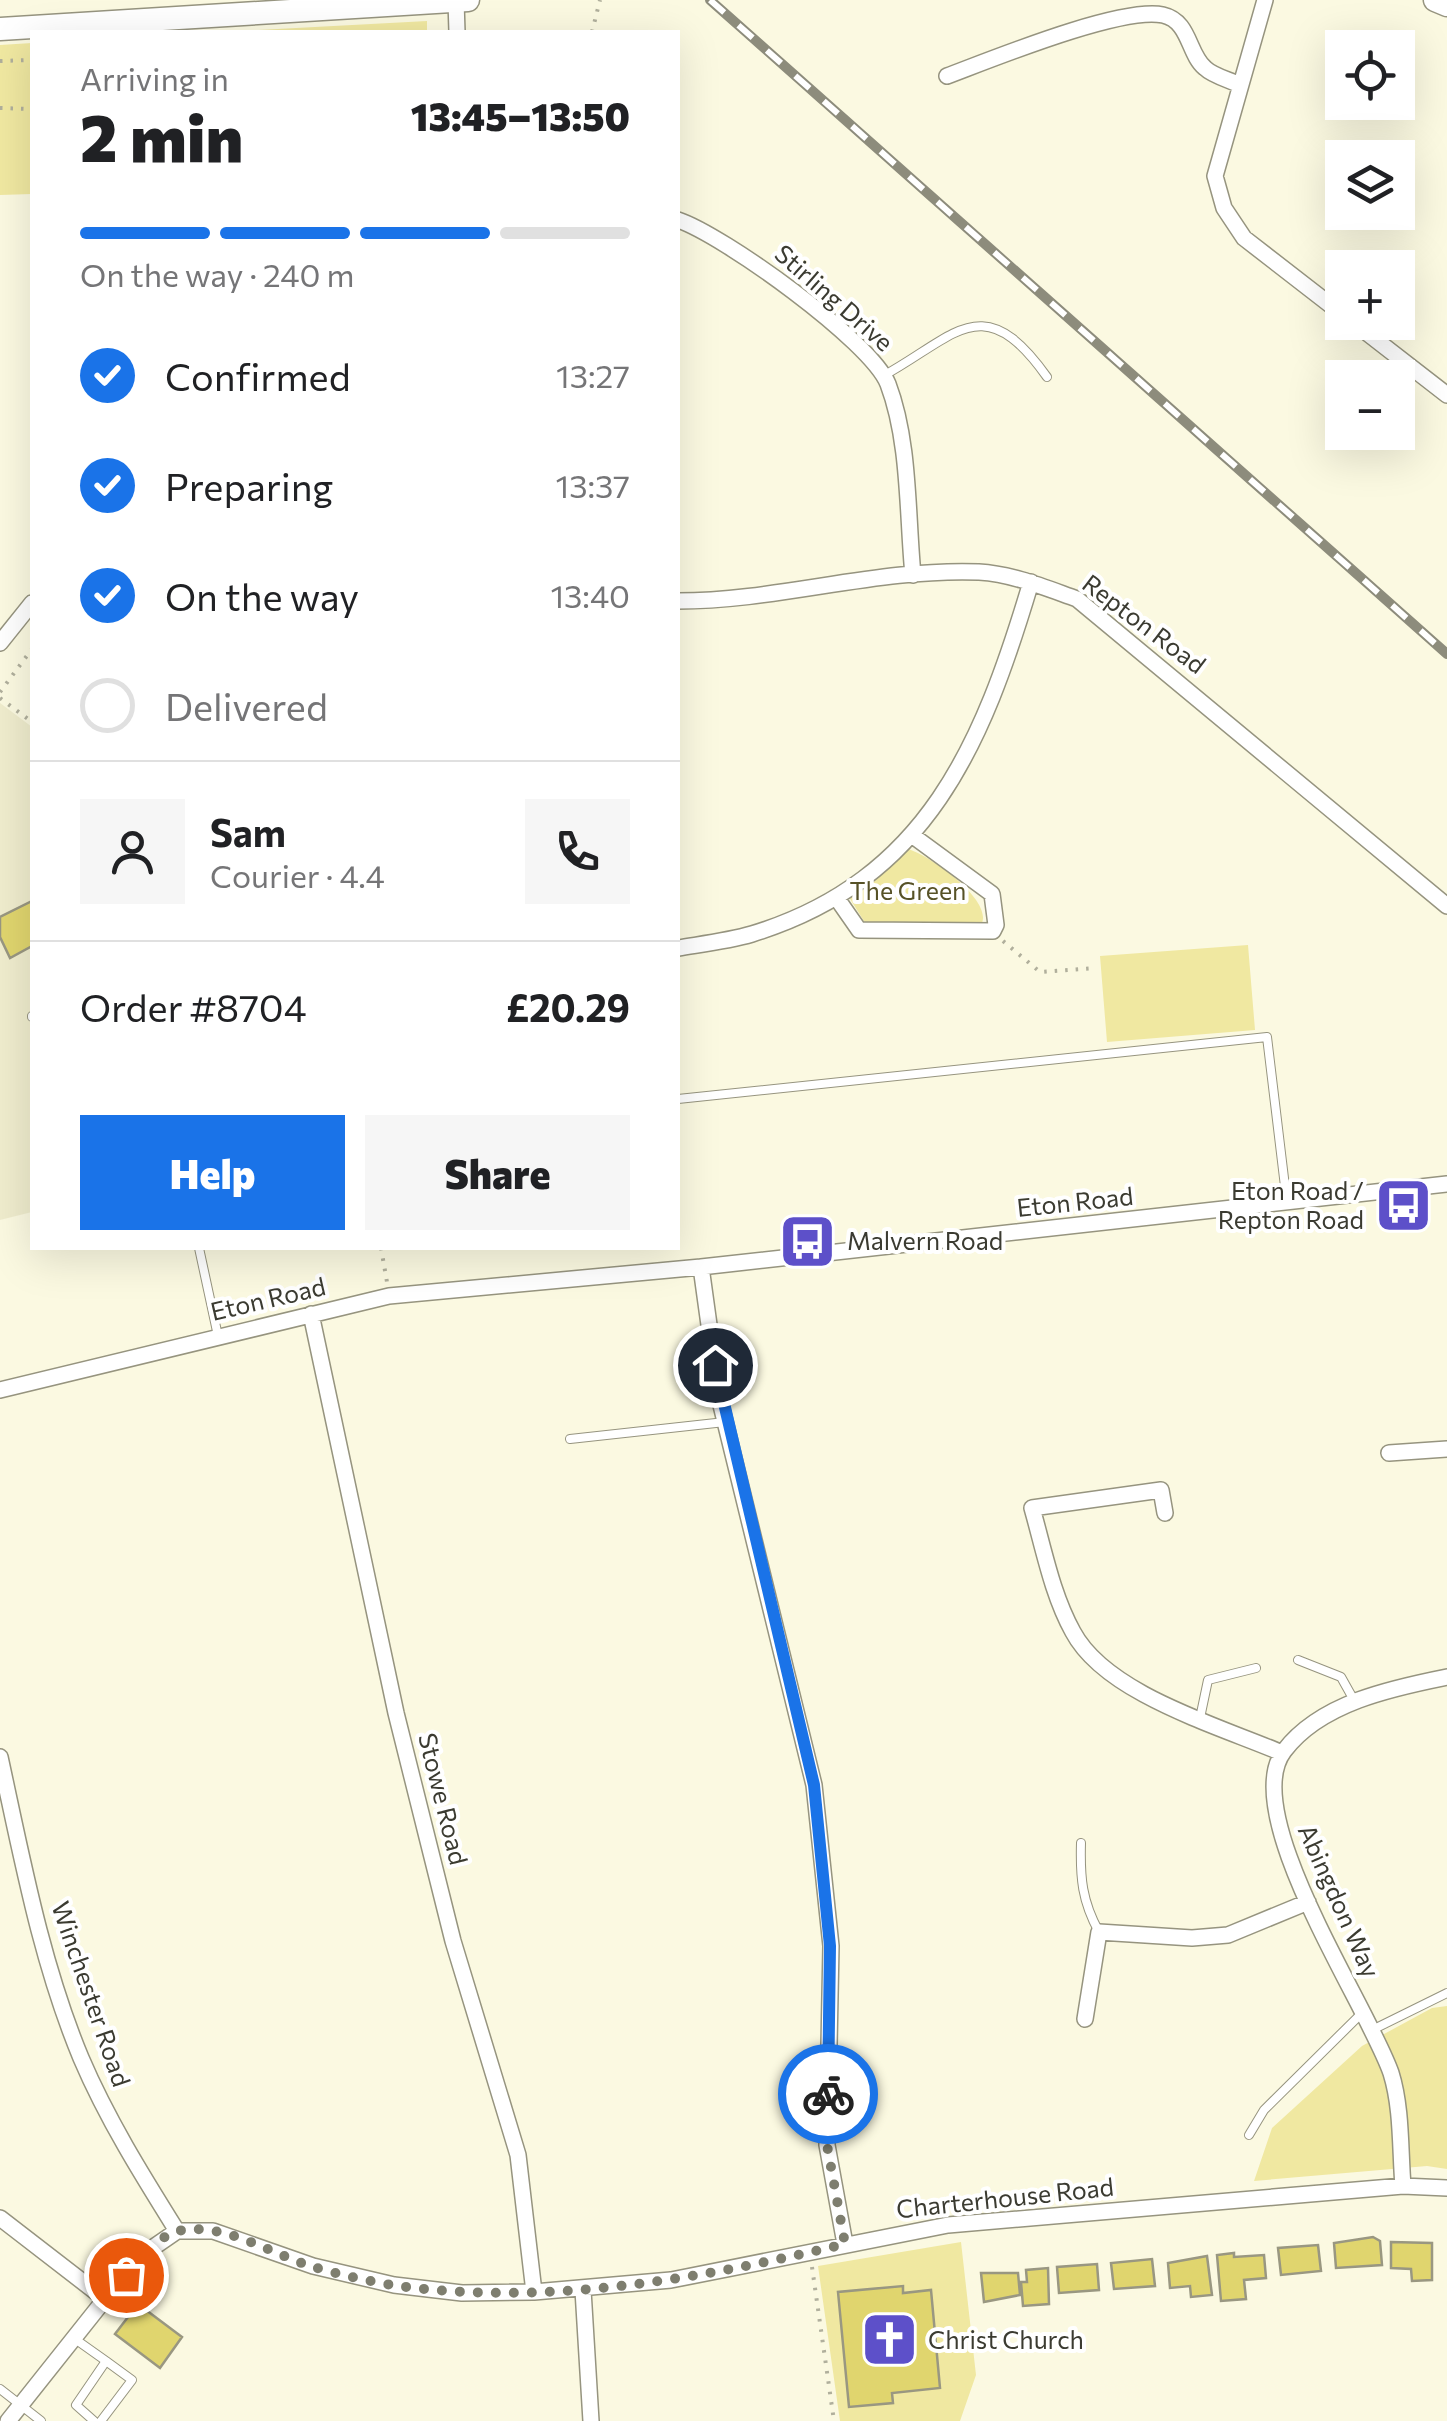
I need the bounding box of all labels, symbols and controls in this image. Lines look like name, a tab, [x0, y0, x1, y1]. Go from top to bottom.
map controls	[1325, 30, 1415, 450]
button: locate	[1325, 30, 1415, 120]
text: Arriving in	[80, 58, 229, 98]
text: 13:45–13:50	[411, 92, 630, 139]
text: 2 min	[80, 96, 243, 175]
button: layers	[1325, 140, 1415, 230]
street label: Stirling Drive	[769, 238, 900, 357]
button: +	[1325, 250, 1415, 340]
text: On the way · 240 m	[80, 254, 354, 294]
icon: check	[80, 348, 135, 403]
text: Confirmed	[165, 352, 351, 399]
text: 13:27	[556, 355, 630, 395]
button: −	[1325, 360, 1415, 450]
icon: check	[80, 458, 135, 513]
text: Preparing	[165, 462, 333, 509]
text: 13:37	[555, 465, 630, 505]
street label: Repton Road	[1077, 567, 1212, 679]
icon: check	[80, 568, 135, 623]
text: On the way	[165, 572, 359, 619]
text: 13:40	[550, 575, 630, 615]
text: Delivered	[165, 682, 328, 729]
button: person	[80, 799, 185, 904]
button: phone	[525, 799, 630, 904]
text: Sam	[210, 808, 286, 855]
text: Courier · 4.4	[210, 855, 385, 895]
park label: The Green	[850, 875, 966, 905]
text: Order #8704	[80, 983, 306, 1030]
text: £20.29	[506, 983, 630, 1030]
button: Help	[80, 1115, 345, 1230]
button: Share	[365, 1115, 630, 1230]
place label: Eton Road / Repton Road	[1218, 1175, 1364, 1234]
bus stop icon: Eton Road / Repton Road	[1373, 1175, 1433, 1235]
street label: Eton Road	[1015, 1180, 1135, 1222]
bus stop icon: Malvern Road	[778, 1211, 838, 1271]
place label: Malvern Road	[847, 1225, 1003, 1255]
street label: Eton Road	[207, 1270, 328, 1326]
pin	[673, 1323, 758, 1408]
icon: home	[688, 1338, 743, 1393]
street label: Stowe Road	[413, 1730, 475, 1868]
street label: Abingdon Way	[1293, 1819, 1387, 1982]
street label: Winchester Road	[46, 1897, 138, 2090]
courier	[778, 2044, 878, 2144]
icon: bike	[801, 2067, 856, 2122]
street label: Charterhouse Road	[895, 2171, 1115, 2223]
pin	[84, 2233, 169, 2318]
icon: bag	[99, 2248, 154, 2303]
church icon: Christ Church	[859, 2310, 919, 2370]
place label: Christ Church	[928, 2324, 1084, 2354]

